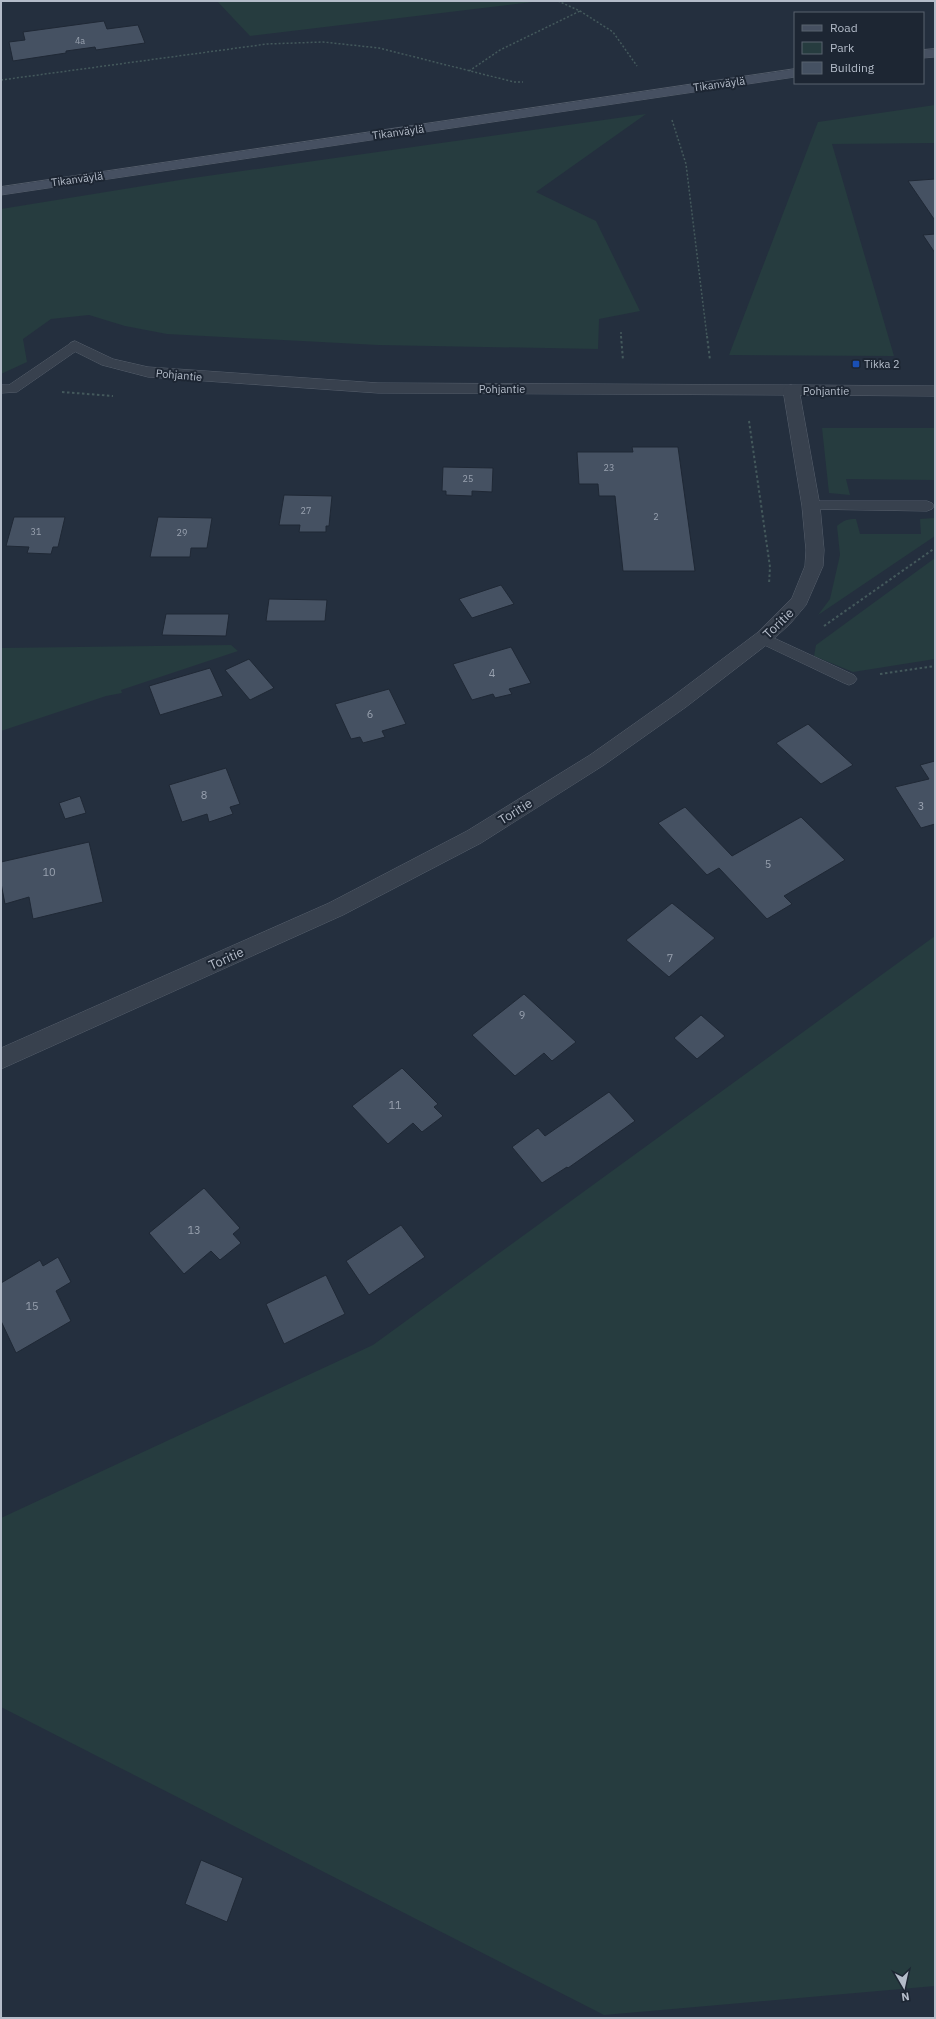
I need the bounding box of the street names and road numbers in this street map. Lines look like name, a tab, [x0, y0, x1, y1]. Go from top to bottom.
street label: Tikanväylä	[692, 73, 746, 95]
street label: Tikanväylä	[371, 121, 425, 143]
street label: Tikanväylä	[50, 168, 104, 190]
street label: Pohjantie	[155, 366, 203, 384]
street label: Pohjantie	[479, 382, 525, 396]
street label: Pohjantie	[803, 384, 849, 398]
street label: Toritie	[759, 604, 798, 642]
street label: Toritie	[495, 794, 535, 828]
street label: Toritie	[206, 943, 246, 974]

